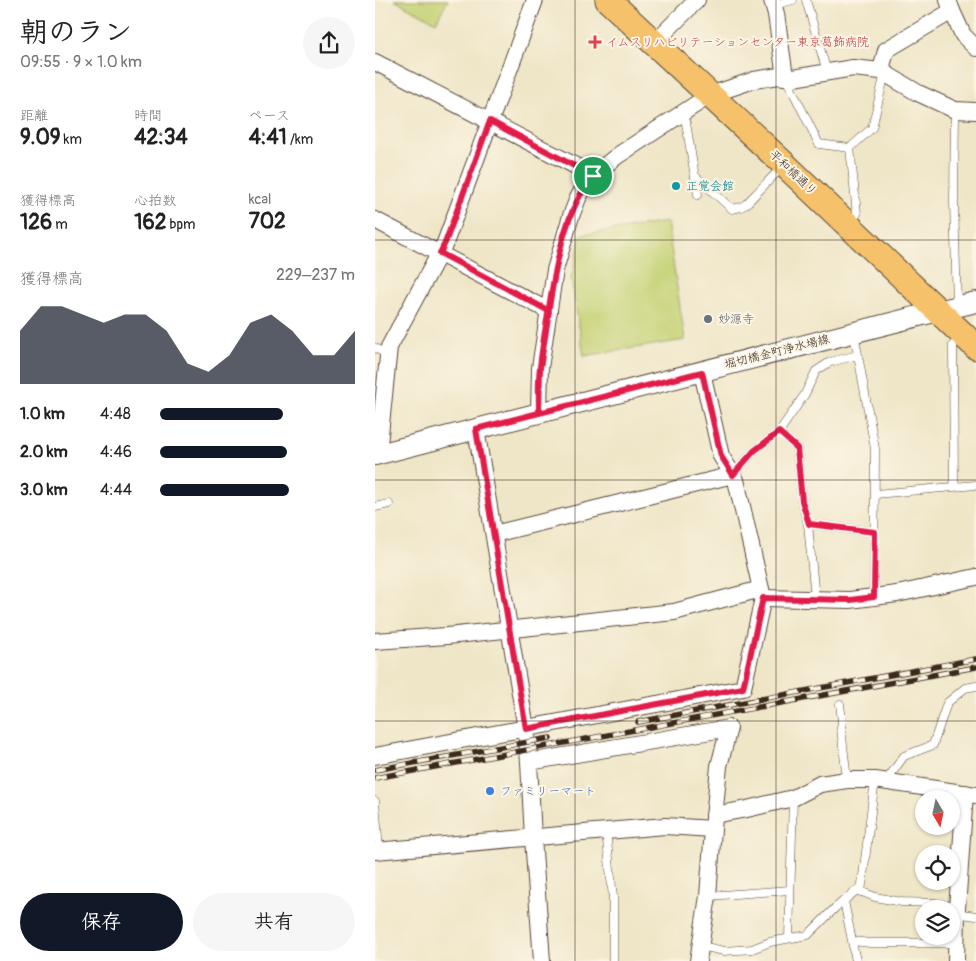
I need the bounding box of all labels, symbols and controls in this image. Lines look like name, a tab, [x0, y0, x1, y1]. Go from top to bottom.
text: 朝のラン	[20, 15, 132, 50]
button: share	[303, 17, 355, 69]
marker: イムスリハビリテーションセンター東京葛飾病院	[588, 35, 602, 49]
place label: イムスリハビリテーションセンター東京葛飾病院	[606, 35, 869, 50]
text: 09:55 · 9 × 1.0 km	[20, 52, 142, 72]
text: 距離	[20, 107, 48, 124]
text: 時間	[134, 107, 162, 124]
text: ペース	[249, 107, 290, 124]
text: 9.09	[20, 124, 61, 151]
text: 42:34	[134, 124, 188, 151]
text: 4:41	[249, 124, 287, 151]
text: km	[61, 131, 82, 148]
text: /km	[287, 131, 313, 148]
street label: 平和橋通り	[766, 147, 820, 199]
pin	[572, 155, 614, 197]
icon: arrive	[579, 162, 607, 190]
place label: 正覚会館	[686, 179, 734, 194]
marker: 正覚会館	[670, 180, 682, 192]
text: kcal	[249, 191, 271, 208]
text: 獲得標高	[20, 192, 76, 209]
text: 心拍数	[134, 192, 176, 209]
text: 702	[249, 208, 286, 235]
text: 126	[20, 209, 52, 236]
text: 162	[134, 209, 167, 236]
text: m	[52, 216, 68, 233]
text: bpm	[167, 216, 195, 233]
text: 229–237 m	[276, 265, 355, 285]
text: 獲得標高	[20, 269, 84, 289]
place label: 妙源寺	[718, 312, 754, 327]
marker: 妙源寺	[702, 313, 714, 325]
street label: 堀切橋金町浄水場線	[723, 332, 831, 372]
text: 1.0 km	[20, 404, 65, 424]
text: 4:48	[100, 404, 131, 424]
text: 2.0 km	[20, 442, 68, 462]
text: 4:46	[100, 442, 132, 462]
text: 3.0 km	[20, 480, 68, 500]
text: 4:44	[100, 480, 132, 500]
place label: ファミリーマート	[500, 784, 596, 799]
marker: ファミリーマート	[484, 785, 496, 797]
north arrow	[915, 790, 960, 835]
map controls	[915, 790, 960, 945]
button: locate	[915, 845, 960, 890]
button: 保存	[20, 893, 183, 951]
button: 共有	[193, 893, 355, 951]
button: layers	[915, 900, 960, 945]

